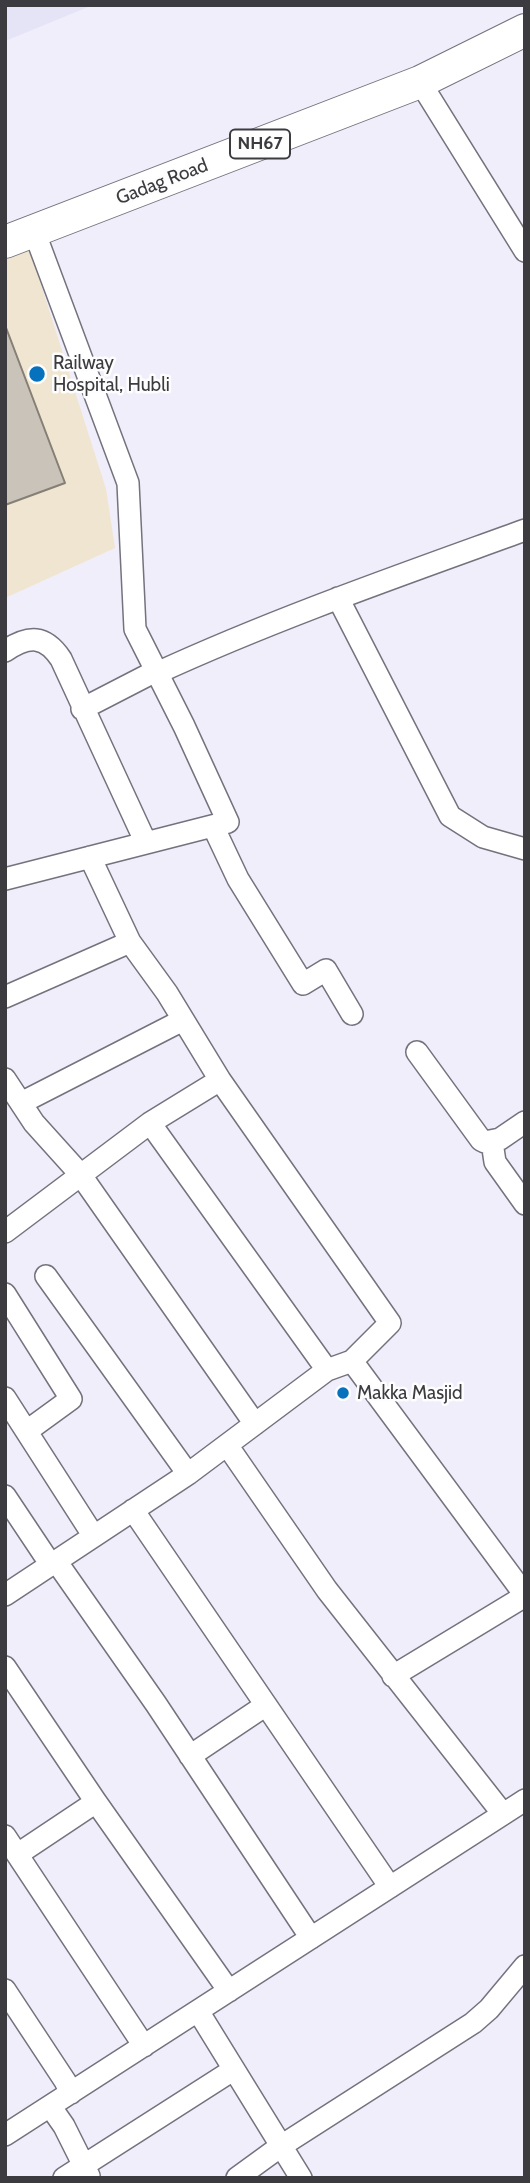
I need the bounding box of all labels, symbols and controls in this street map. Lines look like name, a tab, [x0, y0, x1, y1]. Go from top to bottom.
road number: NH67	[230, 130, 290, 159]
street label: Gadag Road	[113, 154, 211, 210]
place label: Railway Hospital, Hubli	[53, 352, 170, 396]
marker: Railway Hospital, Hubli	[27, 364, 47, 384]
place label: Makka Masjid	[357, 1382, 463, 1404]
marker: Makka Masjid	[335, 1385, 351, 1401]

